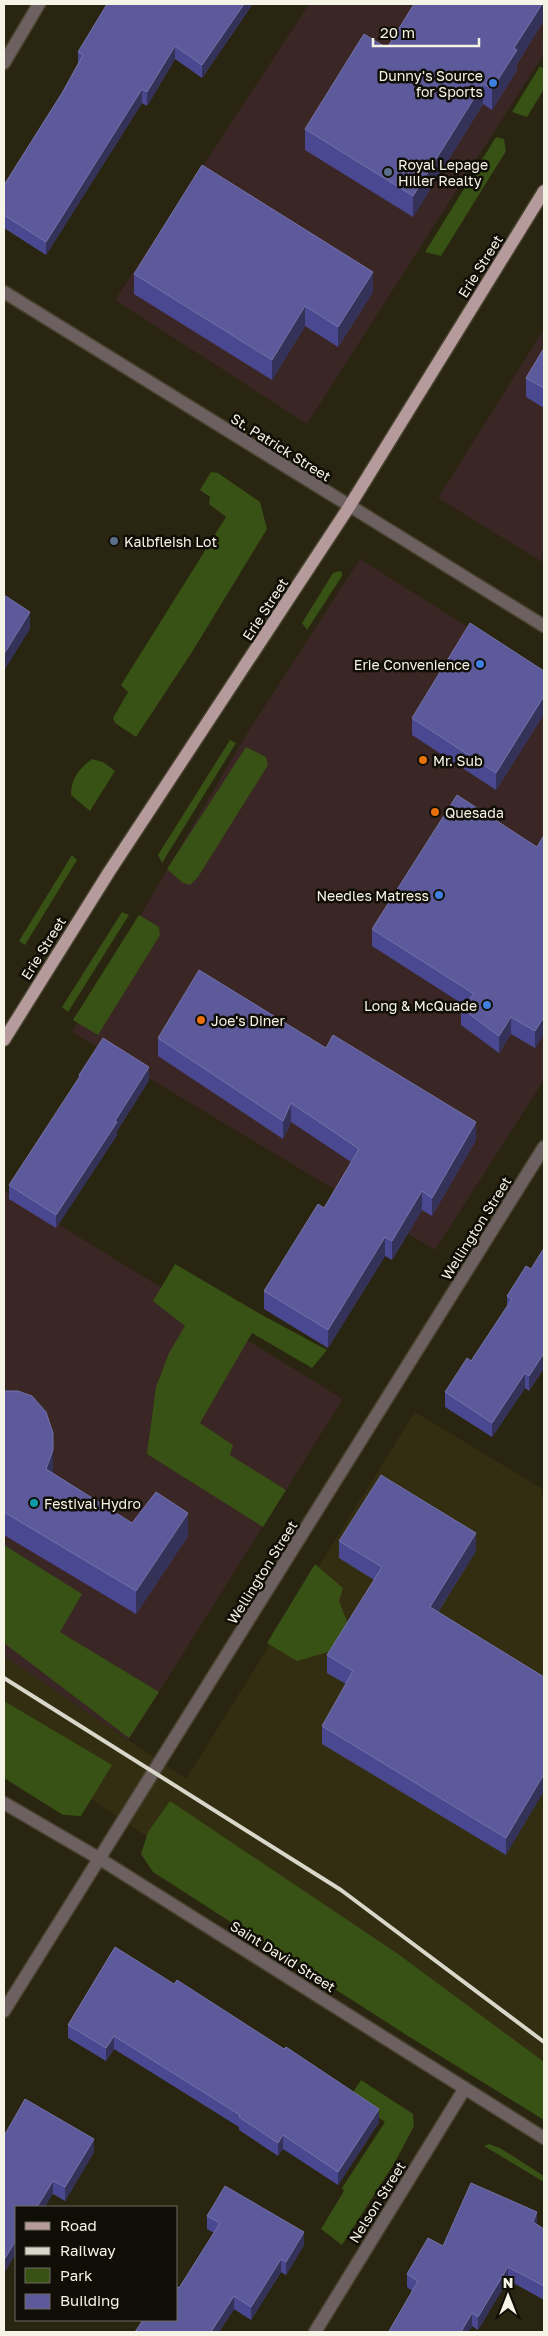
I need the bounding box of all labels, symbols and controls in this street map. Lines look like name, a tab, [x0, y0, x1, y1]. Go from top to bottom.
scale bar	[373, 15, 479, 47]
text: 20 m	[380, 23, 415, 41]
place label: Dunny's Source for Sports	[378, 67, 483, 100]
marker: Dunny's Source for Sports	[487, 77, 499, 89]
place label: Royal Lepage Hiller Realty	[398, 156, 488, 189]
marker: Royal Lepage Hiller Realty	[382, 166, 394, 178]
street label: Erie Street	[454, 231, 506, 301]
street label: St. Patrick Street	[228, 409, 334, 485]
place label: Kalbfleish Lot	[124, 533, 217, 550]
marker: Kalbfleish Lot	[108, 535, 120, 547]
street label: Erie Street	[239, 575, 291, 643]
place label: Erie Convenience	[354, 656, 470, 673]
marker: Erie Convenience	[474, 658, 486, 670]
place label: Mr. Sub	[433, 752, 483, 769]
marker: Mr. Sub	[417, 754, 429, 766]
place label: Quesada	[445, 804, 504, 821]
marker: Quesada	[429, 806, 441, 818]
place label: Needles Matress	[316, 887, 429, 904]
marker: Needles Matress	[433, 889, 445, 901]
street label: Erie Street	[17, 913, 69, 983]
place label: Long & McQuade	[364, 997, 477, 1014]
marker: Long & McQuade	[481, 999, 493, 1011]
place label: Joe's Diner	[211, 1012, 285, 1029]
marker: Joe's Diner	[195, 1014, 207, 1026]
street label: Wellington Street	[437, 1173, 515, 1283]
place label: Festival Hydro	[44, 1495, 141, 1512]
marker: Festival Hydro	[28, 1497, 40, 1509]
street label: Wellington Street	[223, 1517, 301, 1627]
street label: Saint David Street	[227, 1917, 339, 1995]
street label: Nelson Street	[345, 2158, 409, 2246]
legend	[15, 2206, 178, 2321]
text: Road	[60, 2216, 97, 2234]
text: Railway	[60, 2241, 116, 2259]
text: Park	[60, 2266, 93, 2284]
north arrow	[483, 2271, 533, 2321]
text: N	[503, 2274, 513, 2291]
text: Building	[60, 2291, 120, 2309]

